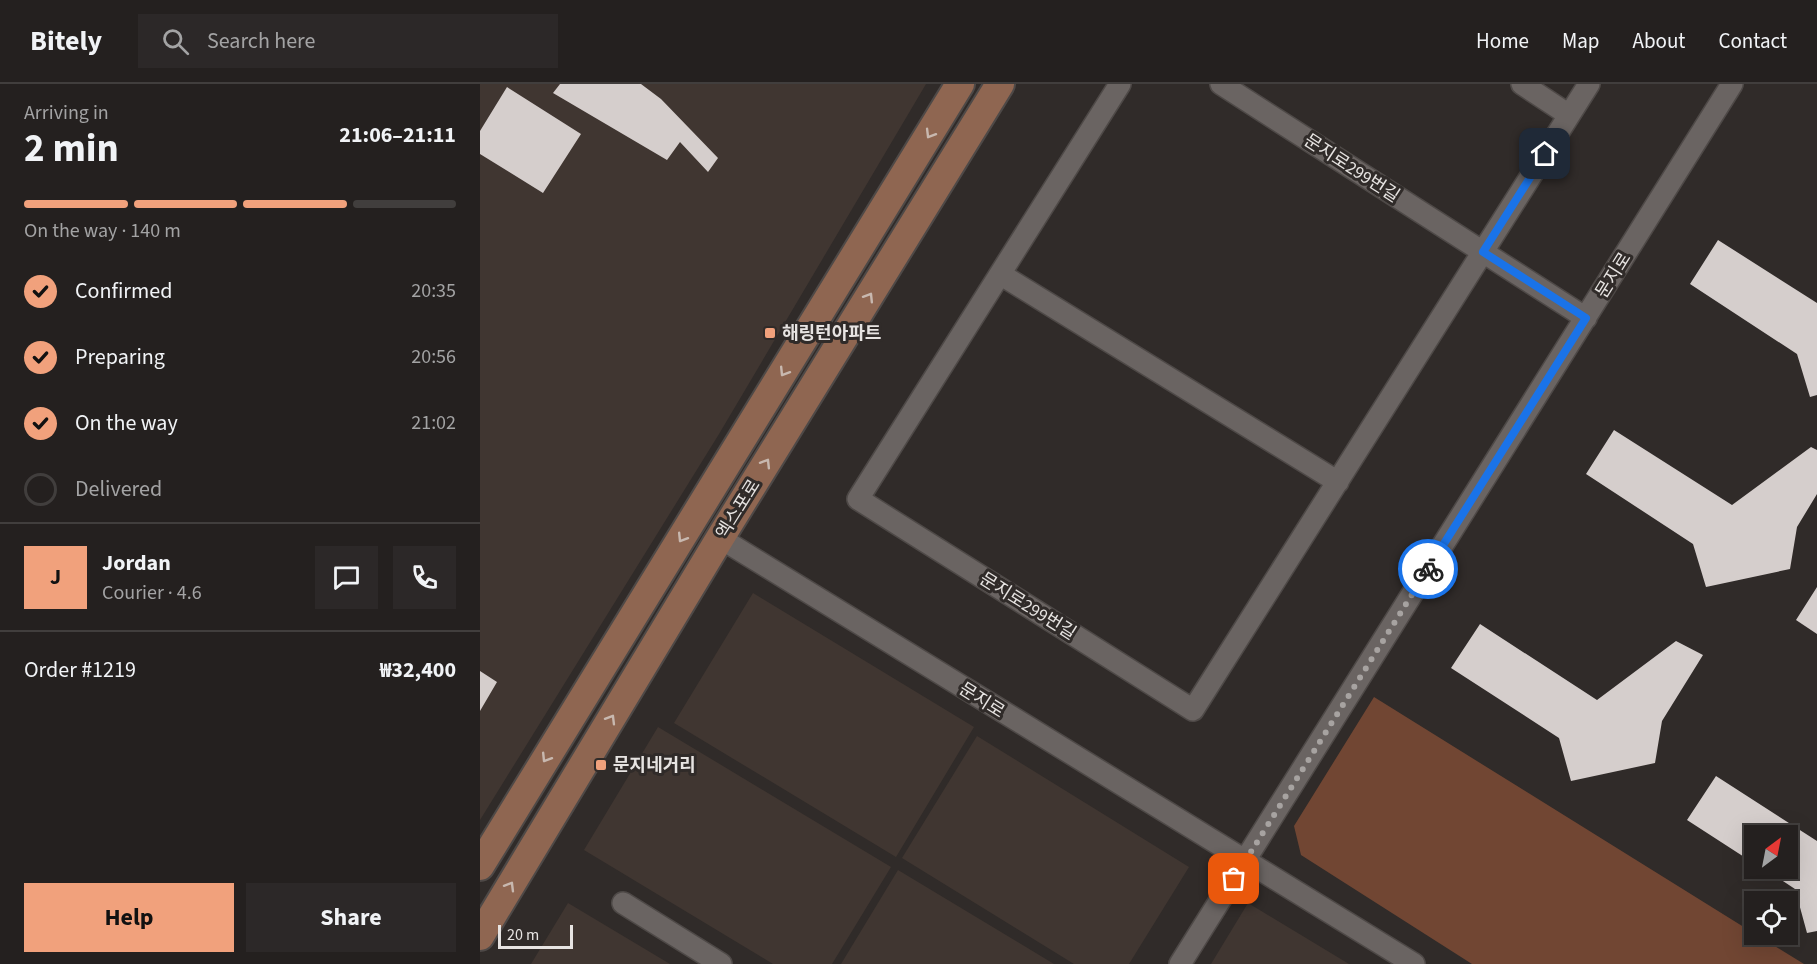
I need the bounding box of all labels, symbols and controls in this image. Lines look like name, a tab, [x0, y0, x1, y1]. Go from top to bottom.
search box	[138, 14, 558, 68]
text: Bitely	[30, 21, 102, 61]
icon: search	[159, 25, 192, 58]
text: Search here	[207, 25, 315, 57]
text: Home	[1476, 26, 1529, 56]
text: Map	[1562, 26, 1600, 56]
text: About	[1633, 26, 1685, 56]
text: Contact	[1718, 26, 1787, 56]
text: Arriving in	[24, 99, 109, 127]
text: 21:06–21:11	[339, 119, 456, 151]
text: 2 min	[24, 121, 119, 177]
one-way arrow	[925, 128, 937, 138]
street label: 문지로299번길	[1299, 128, 1405, 209]
pin	[1519, 128, 1570, 179]
icon: home	[1528, 137, 1561, 170]
text: On the way · 140 m	[24, 217, 181, 245]
street label: 문지로	[1590, 248, 1637, 303]
icon: check	[24, 275, 57, 308]
text: Confirmed	[75, 275, 172, 307]
text: 20:35	[411, 277, 456, 305]
one-way arrow	[862, 293, 873, 304]
place label: 해링턴아파트	[782, 321, 881, 346]
marker: 해링턴아파트	[763, 326, 777, 340]
icon: check	[24, 341, 57, 374]
text: Preparing	[75, 341, 165, 373]
text: 20:56	[411, 343, 456, 371]
one-way arrow	[780, 366, 792, 376]
icon: check	[24, 407, 57, 440]
text: On the way	[75, 407, 178, 439]
text: 21:02	[411, 409, 456, 437]
one-way arrow	[759, 459, 771, 469]
text: Delivered	[75, 473, 162, 505]
street label: 엑스포로	[710, 475, 767, 544]
one-way arrow	[677, 532, 689, 542]
courier	[1398, 539, 1458, 599]
button: chat	[315, 546, 378, 609]
button: phone	[393, 546, 456, 609]
text: Jordan	[102, 547, 171, 579]
icon: bike	[1412, 553, 1445, 586]
text: J	[50, 561, 61, 593]
street label: 문지로299번길	[975, 567, 1081, 646]
text: Courier · 4.6	[102, 579, 202, 607]
text: Order #1219	[24, 654, 136, 686]
text: ₩32,400	[380, 654, 456, 686]
street label: 문지로	[954, 677, 1009, 724]
one-way arrow	[603, 715, 615, 725]
one-way arrow	[542, 752, 554, 762]
place label: 문지네거리	[613, 753, 696, 778]
marker: 문지네거리	[594, 758, 608, 772]
north arrow	[1744, 825, 1798, 879]
map controls	[1744, 825, 1798, 945]
pin	[1208, 853, 1259, 904]
icon: bag	[1217, 862, 1250, 895]
one-way arrow	[503, 882, 515, 892]
button: Help	[24, 883, 234, 952]
button: Share	[246, 883, 456, 952]
button: locate	[1744, 891, 1798, 945]
scale bar	[498, 922, 573, 950]
text: 20 m	[507, 924, 539, 946]

